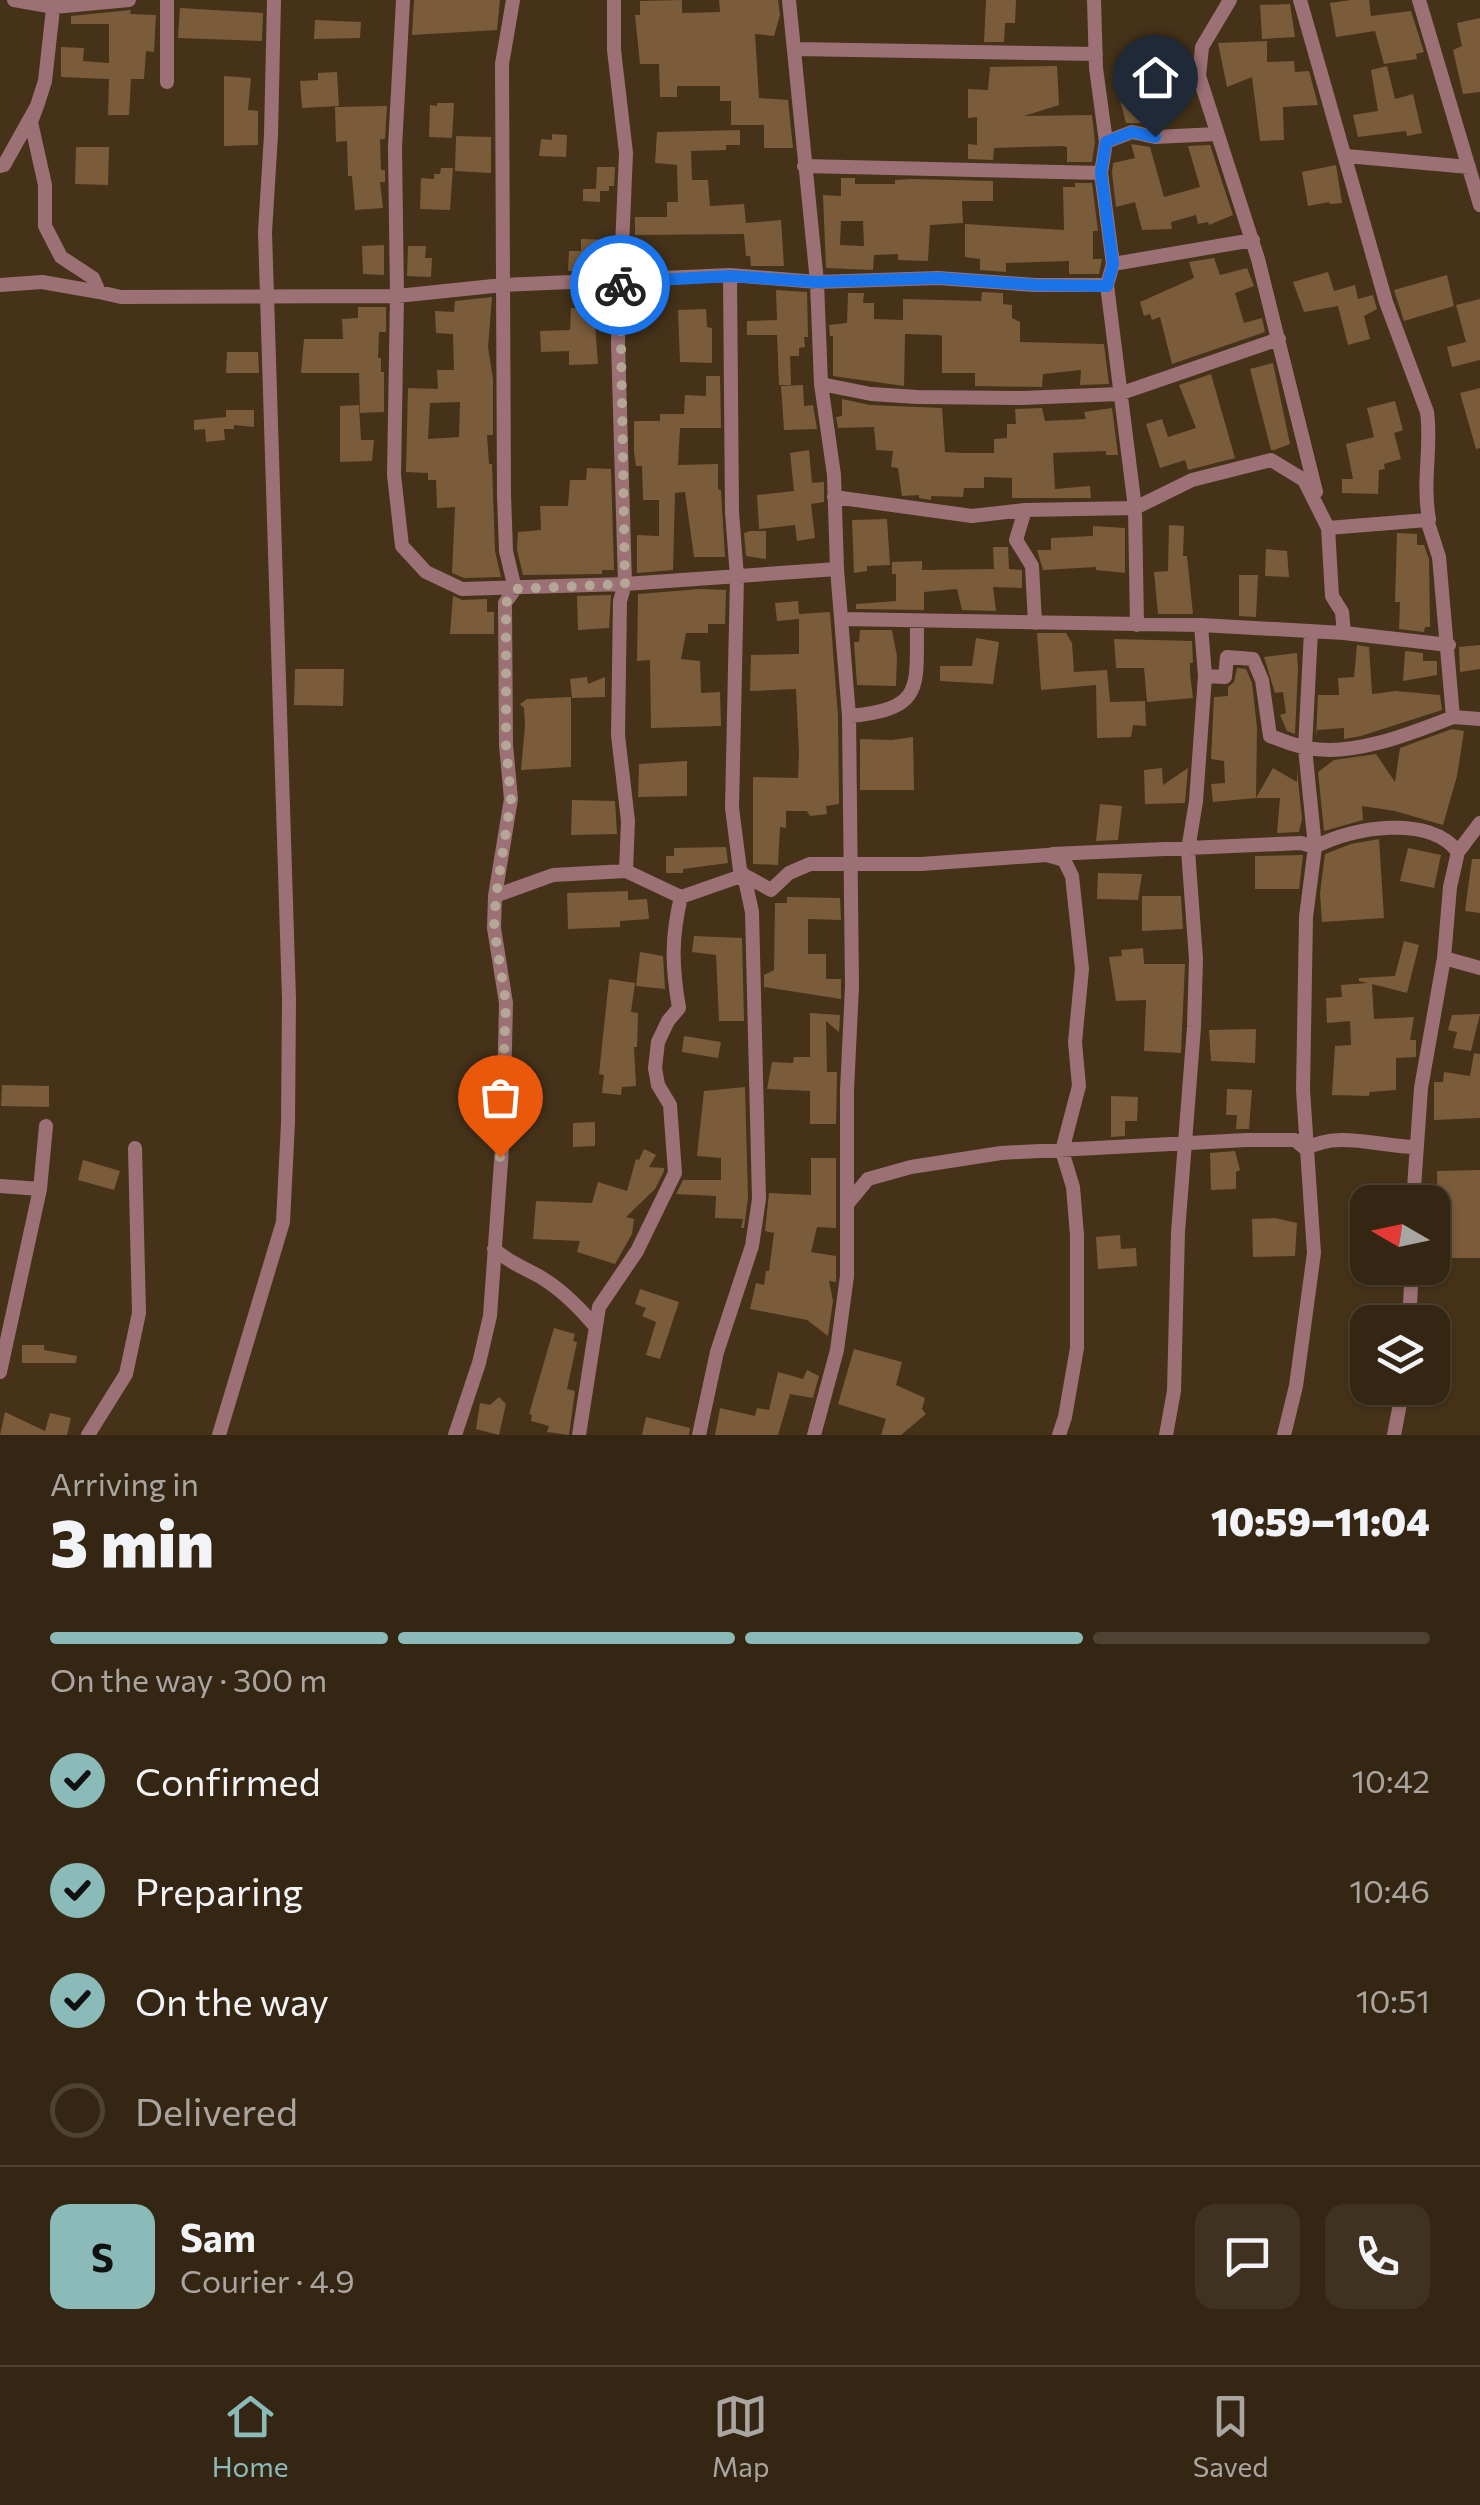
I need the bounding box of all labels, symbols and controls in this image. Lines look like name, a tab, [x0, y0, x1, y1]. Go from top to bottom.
pin	[1113, 35, 1198, 138]
icon: home	[1128, 50, 1183, 105]
courier	[570, 235, 670, 335]
icon: bike	[593, 258, 648, 313]
pin	[458, 1055, 543, 1158]
icon: bag	[473, 1070, 528, 1125]
north arrow	[1350, 1185, 1450, 1285]
map controls	[1350, 1185, 1450, 1405]
button: layers	[1350, 1305, 1450, 1405]
text: Arriving in	[50, 1463, 199, 1503]
text: 10:59–11:04	[1211, 1497, 1430, 1544]
text: 3 min	[50, 1501, 214, 1580]
text: On the way · 300 m	[50, 1659, 327, 1699]
icon: check	[50, 1753, 105, 1808]
text: Confirmed	[135, 1757, 321, 1804]
text: 10:42	[1351, 1760, 1430, 1800]
icon: check	[50, 1863, 105, 1918]
text: Preparing	[135, 1867, 303, 1914]
text: 10:46	[1349, 1870, 1430, 1910]
icon: check	[50, 1973, 105, 2028]
text: On the way	[135, 1977, 329, 2024]
text: 10:51	[1356, 1980, 1430, 2020]
text: Delivered	[135, 2087, 298, 2134]
button: chat	[1195, 2204, 1300, 2309]
button: phone	[1325, 2204, 1430, 2309]
text: Sam	[180, 2213, 256, 2260]
text: S	[91, 2233, 114, 2280]
text: Courier · 4.9	[180, 2260, 355, 2300]
tab: Home	[212, 2389, 289, 2483]
tab: Map	[712, 2389, 770, 2483]
tab: Saved	[1193, 2389, 1268, 2483]

